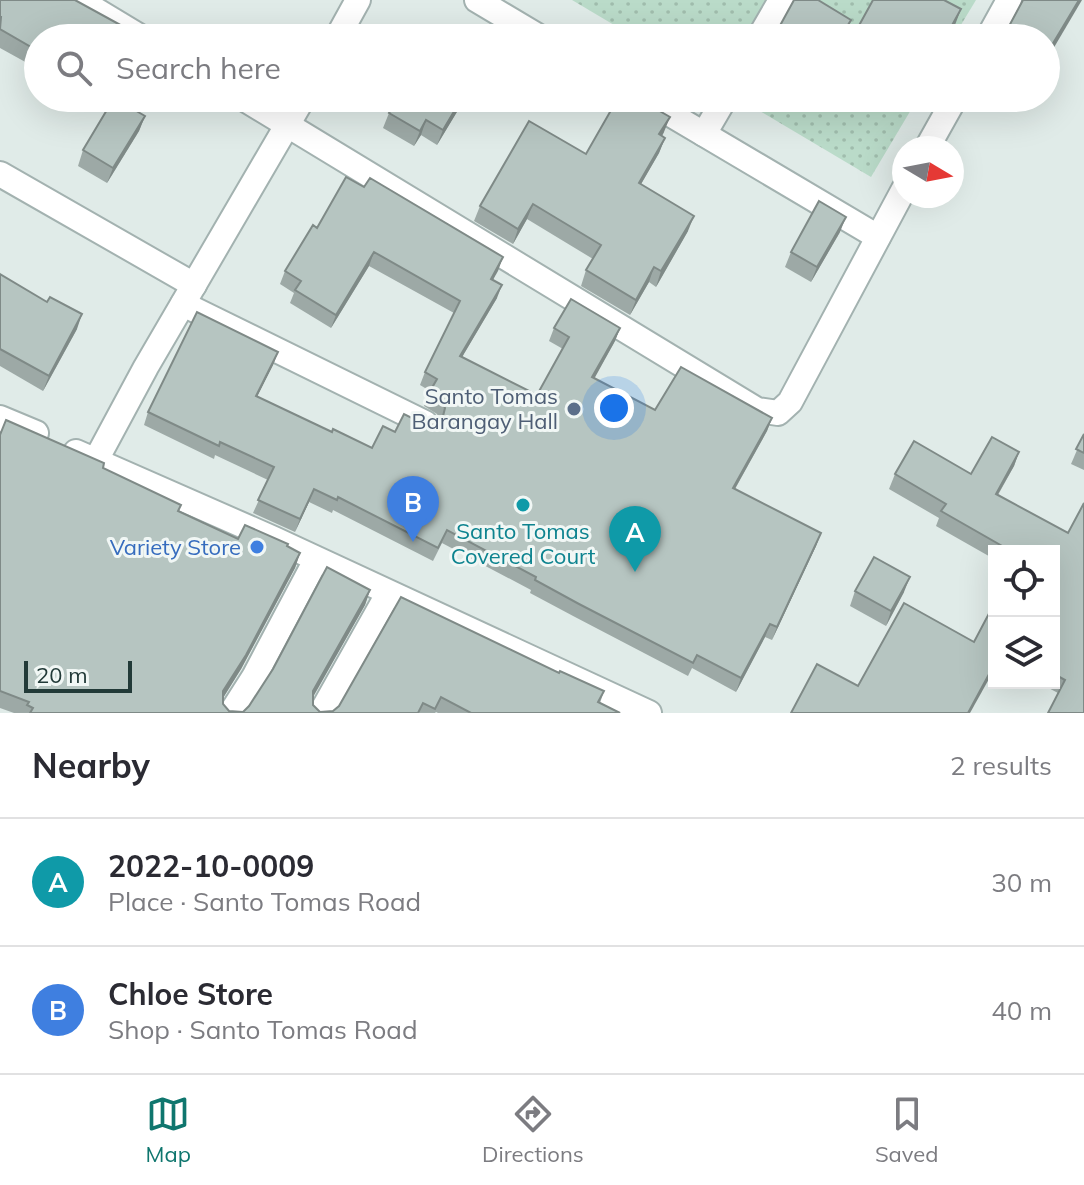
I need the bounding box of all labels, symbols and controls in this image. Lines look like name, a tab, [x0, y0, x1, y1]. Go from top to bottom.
search box	[24, 24, 1060, 112]
icon: search	[52, 46, 96, 90]
text: Search here	[116, 49, 281, 87]
north arrow	[892, 136, 964, 208]
place label: Santo Tomas Barangay Hall	[412, 382, 558, 435]
your location	[594, 388, 634, 428]
marker: Santo Tomas Barangay Hall	[565, 400, 583, 418]
pin: B	[387, 476, 439, 542]
marker: Santo Tomas Covered Court	[514, 496, 532, 514]
pin: A	[609, 506, 661, 572]
place label: Santo Tomas Covered Court	[451, 517, 596, 570]
place label: Variety Store	[110, 533, 241, 561]
marker: Variety Store	[248, 538, 266, 556]
map controls	[988, 545, 1060, 689]
button: locate	[988, 545, 1060, 617]
button: layers	[988, 617, 1060, 689]
scale bar	[24, 657, 132, 693]
text: 20 m	[36, 661, 87, 689]
text: Nearby	[32, 744, 150, 787]
text: 2 results	[950, 749, 1052, 782]
text: 2022-10-0009	[108, 847, 314, 885]
text: A	[48, 866, 68, 899]
text: 30 m	[991, 866, 1052, 899]
text: Place · Santo Tomas Road	[108, 885, 421, 918]
text: Chloe Store	[108, 975, 273, 1013]
text: B	[49, 994, 67, 1027]
text: 40 m	[991, 994, 1052, 1027]
text: Shop · Santo Tomas Road	[108, 1013, 418, 1046]
tab: Map	[146, 1092, 191, 1168]
tab: Directions	[482, 1092, 584, 1168]
tab: Saved	[875, 1092, 938, 1168]

